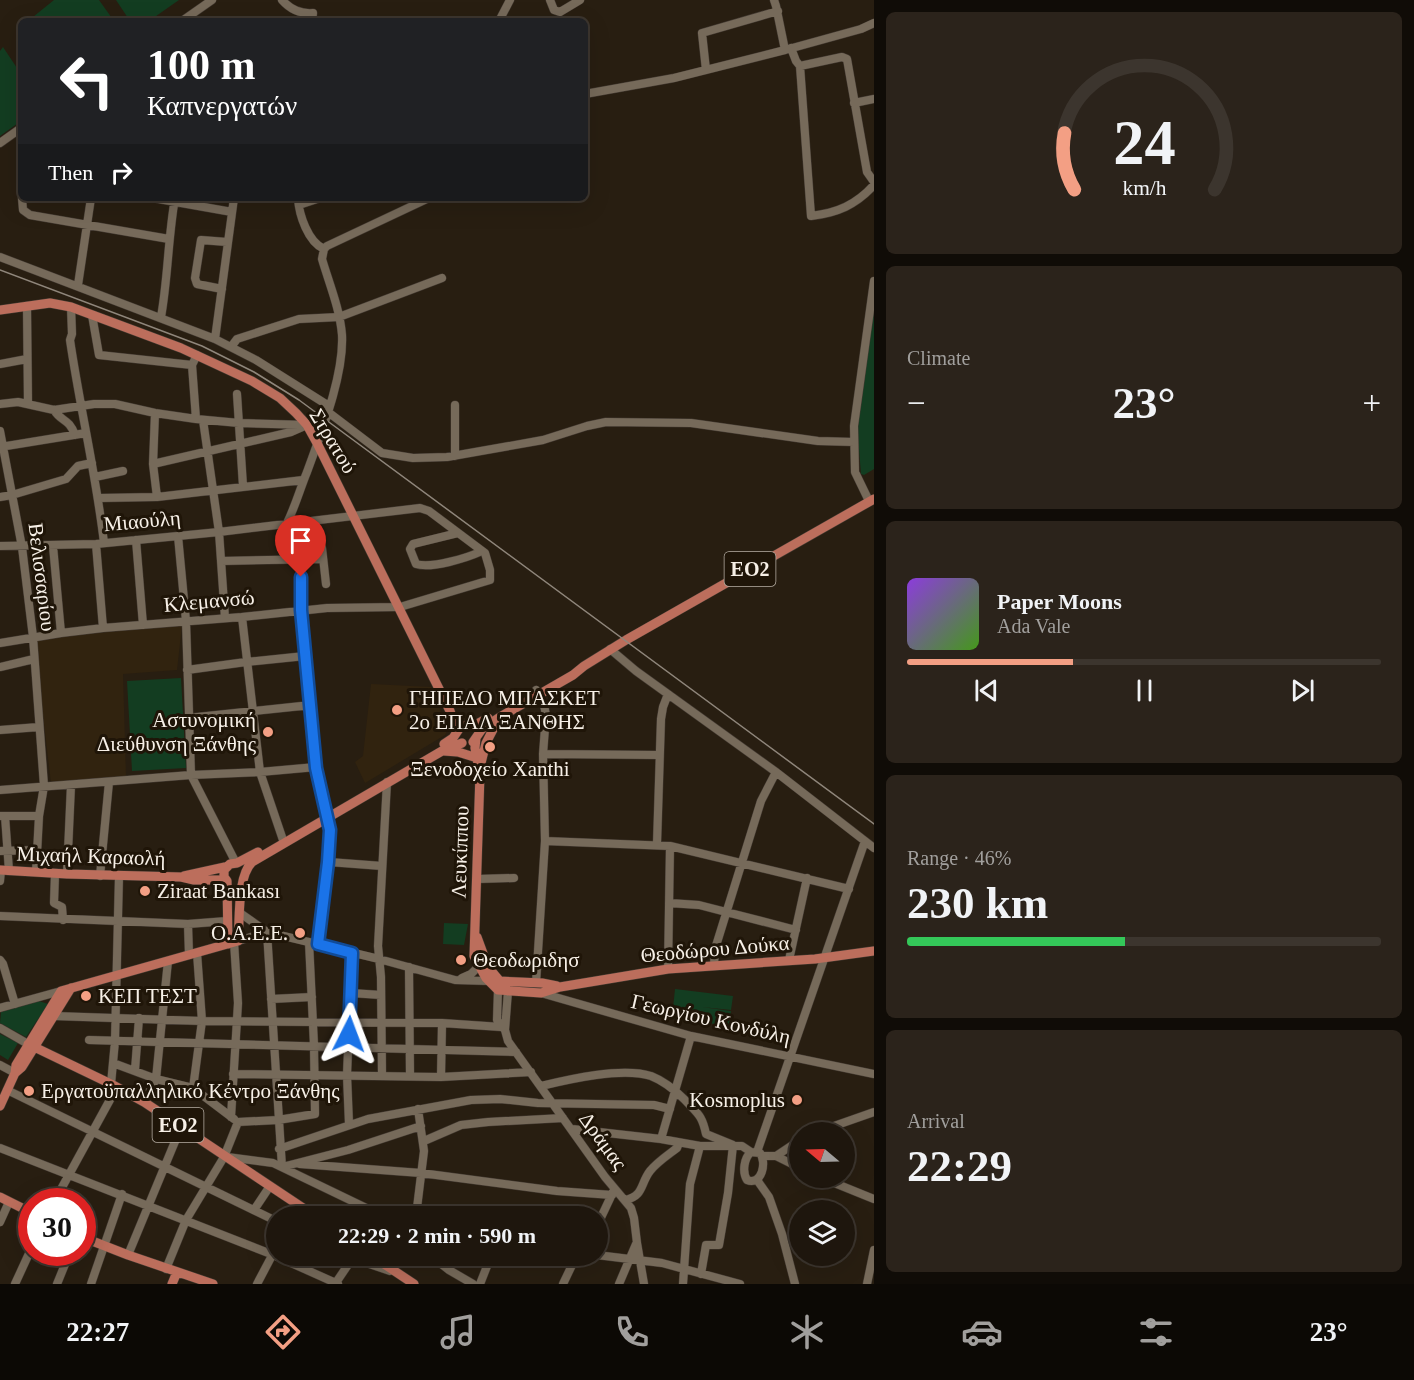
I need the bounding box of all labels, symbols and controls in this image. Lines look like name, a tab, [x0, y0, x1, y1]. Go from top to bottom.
icon: left	[48, 42, 126, 120]
text: 100 m	[147, 42, 256, 88]
text: Καπνεργατών	[147, 91, 297, 121]
text: 24	[1113, 108, 1175, 177]
icon: right	[105, 156, 138, 189]
text: Then	[48, 160, 93, 185]
text: km/h	[1122, 177, 1166, 201]
text: Climate	[907, 347, 970, 369]
text: 23°	[1113, 378, 1176, 428]
text: −	[907, 385, 926, 421]
text: +	[1362, 385, 1381, 421]
street label: Στρατού	[304, 404, 362, 478]
street label: Μιαούλη	[102, 506, 182, 536]
pin	[275, 515, 326, 577]
street label: Βελισσαρίου	[23, 521, 61, 633]
icon: arrive	[284, 524, 317, 557]
road number: ΕΟ2	[724, 552, 776, 586]
street label: Κλεμανσώ	[163, 585, 255, 617]
text: Paper Moons	[997, 589, 1122, 614]
text: Ada Vale	[997, 615, 1071, 637]
icon: previous	[970, 674, 1003, 707]
icon: pause	[1128, 674, 1161, 707]
icon: next	[1286, 674, 1319, 707]
place label: ΓΗΠΕΔΟ ΜΠΑΣΚΕΤ 2ο ΕΠΑΛ ΞΑΝΘΗΣ	[409, 686, 600, 734]
marker: ΓΗΠΕΔΟ ΜΠΑΣΚΕΤ 2ο ΕΠΑΛ ΞΑΝΘΗΣ	[390, 703, 404, 717]
place label: Αστυνομική Διεύθυνση Ξάνθης	[97, 708, 257, 756]
marker: Αστυνομική Διεύθυνση Ξάνθης	[261, 725, 275, 739]
marker: Ξενοδοχείο Xanthi	[483, 740, 497, 754]
place label: Ξενοδοχείο Xanthi	[410, 757, 570, 781]
street label: Λευκίππου	[446, 805, 474, 899]
street label: Μιχαήλ Καραολή	[16, 841, 166, 871]
text: Range · 46%	[907, 847, 1011, 869]
text: 230 km	[907, 878, 1048, 928]
place label: Ziraat Bankası	[157, 879, 280, 903]
marker: Ziraat Bankası	[138, 884, 152, 898]
place label: Ο.Α.Ε.Ε.	[211, 921, 288, 945]
marker: Ο.Α.Ε.Ε.	[293, 926, 307, 940]
street label: Θεοδώρου Δούκα	[639, 931, 791, 967]
place label: Θεοδωριδησ	[473, 948, 580, 972]
marker: Θεοδωριδησ	[454, 953, 468, 967]
place label: ΚΕΠ ΤΕΣΤ	[98, 984, 197, 1008]
marker: ΚΕΠ ΤΕΣΤ	[79, 989, 93, 1003]
street label: Γεωργίου Κονδύλη	[629, 989, 793, 1049]
position arrow	[317, 1002, 381, 1066]
place label: Εργατοϋπαλληλικό Κέντρο Ξάνθης	[41, 1079, 340, 1103]
marker: Εργατοϋπαλληλικό Κέντρο Ξάνθης	[22, 1084, 36, 1098]
place label: Kosmoplus	[689, 1088, 785, 1112]
marker: Kosmoplus	[790, 1093, 804, 1107]
street label: Δράμας	[574, 1107, 632, 1175]
road number: ΕΟ2	[152, 1108, 204, 1142]
text: Arrival	[907, 1110, 965, 1132]
north arrow	[789, 1122, 855, 1188]
map controls	[789, 1122, 855, 1266]
text: 22:29	[907, 1141, 1012, 1191]
speed limit sign: 30	[18, 1188, 96, 1266]
button: layers	[789, 1200, 855, 1266]
text: 22:29 · 2 min · 590 m	[338, 1223, 536, 1248]
icon: directions	[262, 1311, 304, 1353]
icon: music	[437, 1311, 479, 1353]
icon: phone	[611, 1311, 653, 1353]
icon: climate	[786, 1311, 828, 1353]
icon: car	[961, 1311, 1003, 1353]
icon: filters	[1135, 1311, 1177, 1353]
text: 22:27	[66, 1317, 129, 1347]
text: 23°	[1310, 1317, 1348, 1347]

